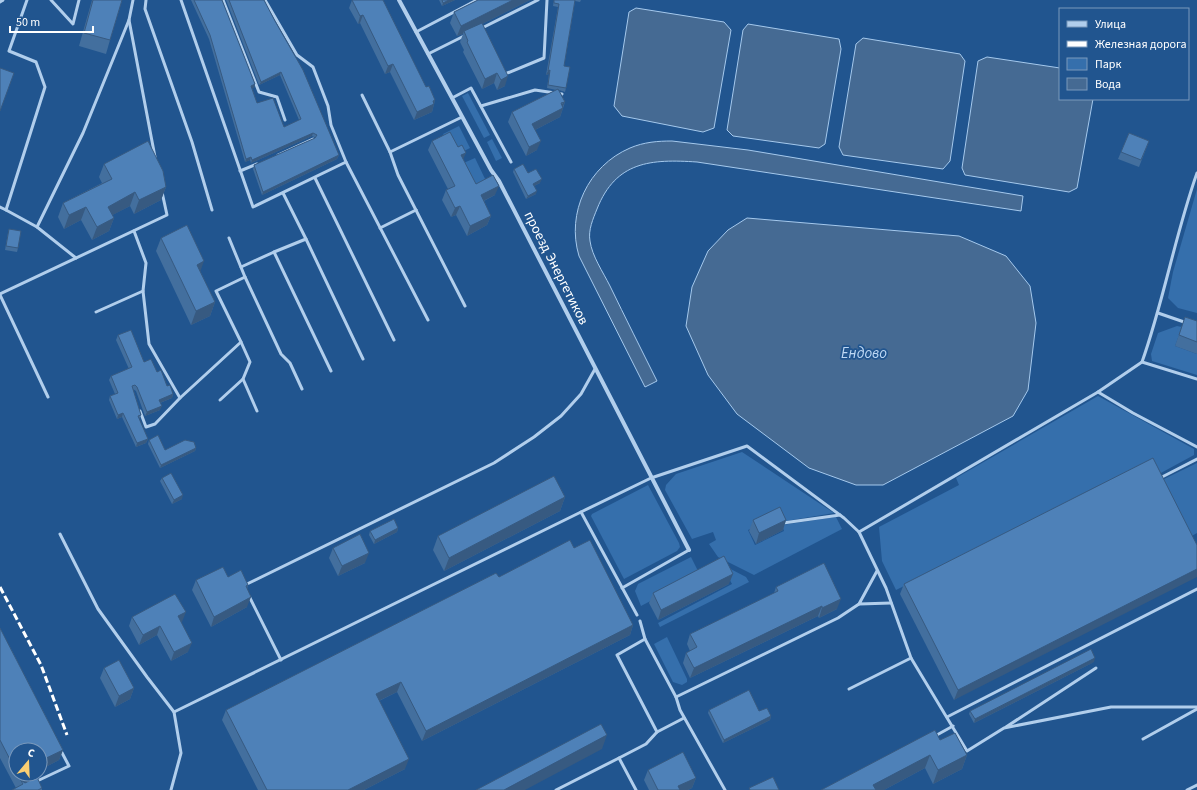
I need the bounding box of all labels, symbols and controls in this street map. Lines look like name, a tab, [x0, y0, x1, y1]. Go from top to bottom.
scale bar	[10, 8, 93, 34]
legend	[1059, 8, 1189, 100]
text: 50 m	[16, 14, 40, 31]
text: Улица	[1095, 16, 1126, 33]
text: Железная дорога	[1095, 36, 1187, 53]
text: Парк	[1095, 56, 1121, 73]
text: Вода	[1095, 76, 1121, 93]
street label: проезд Энергетиков	[519, 208, 593, 328]
water label: Ендово	[841, 343, 887, 364]
north arrow	[8, 742, 48, 782]
text: С	[26, 745, 37, 761]

